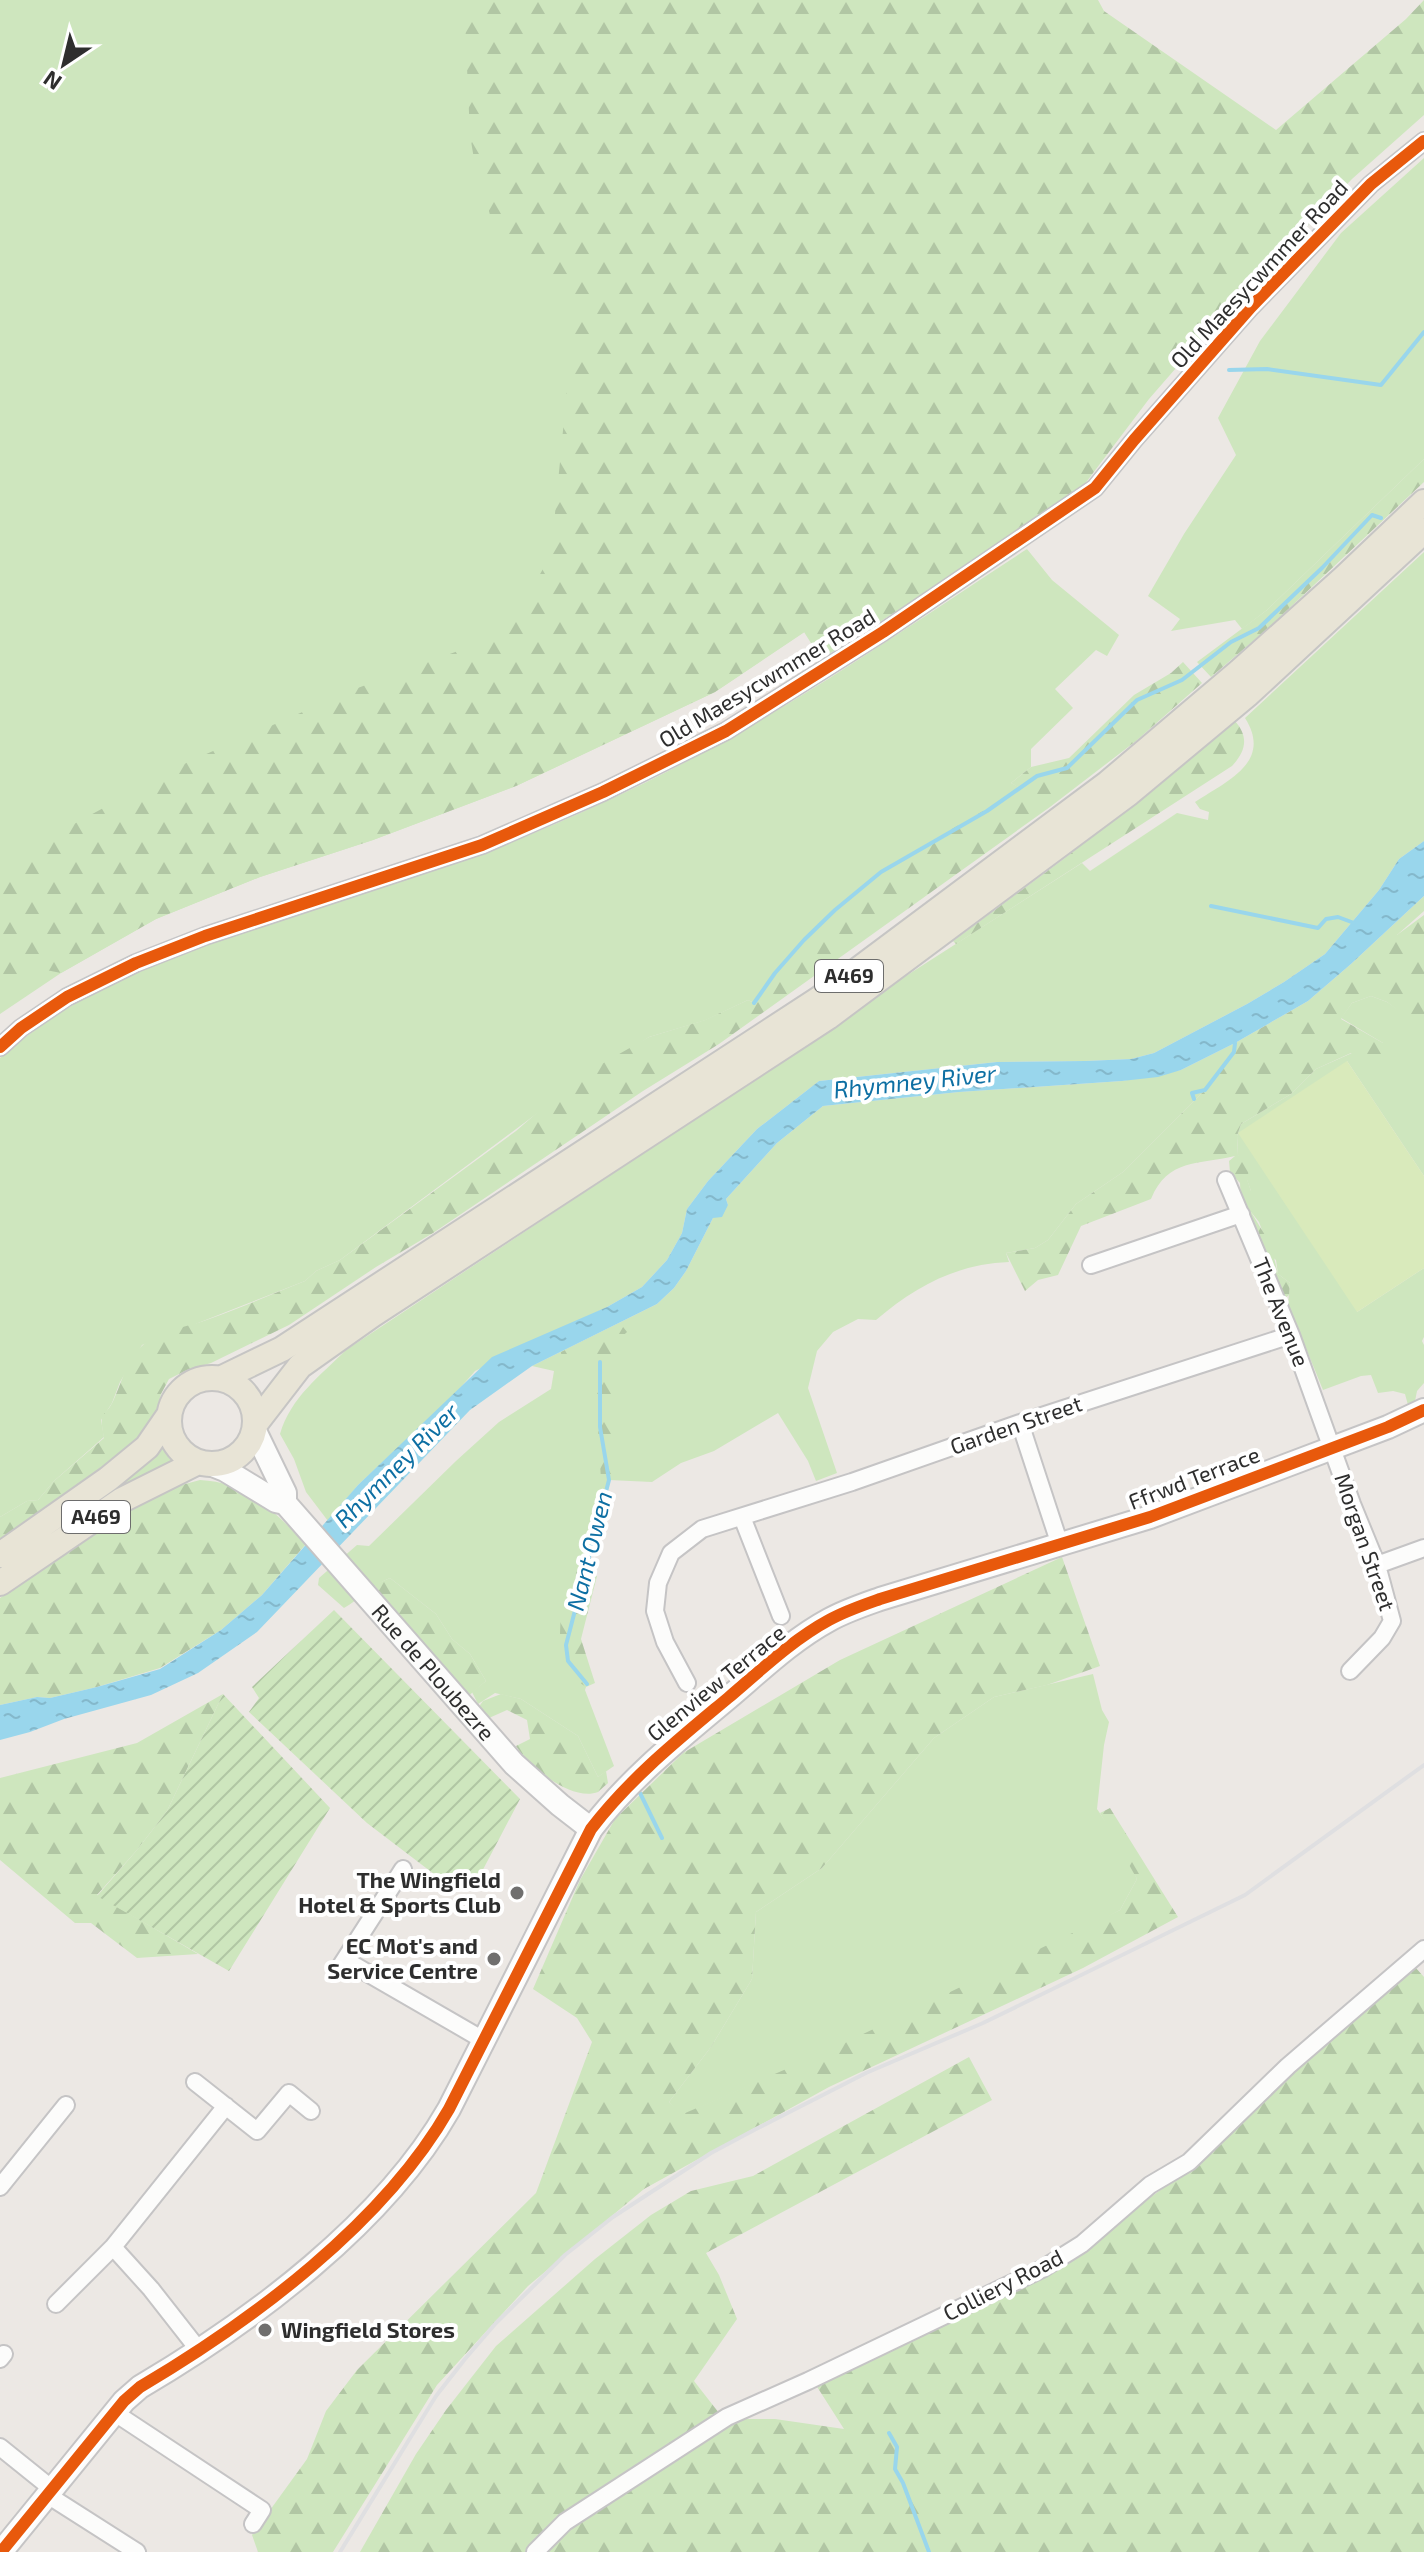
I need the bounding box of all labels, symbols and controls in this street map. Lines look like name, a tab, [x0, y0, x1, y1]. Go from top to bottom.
north arrow	[24, 24, 104, 104]
text: N	[38, 66, 66, 96]
street label: Old Maesycwmmer Road	[1164, 174, 1352, 373]
street label: Old Maesycwmmer Road	[654, 602, 879, 752]
road number: A469	[815, 960, 883, 992]
water label: Rhymney River	[832, 1057, 998, 1103]
street label: The Avenue	[1248, 1253, 1316, 1370]
street label: Garden Street	[946, 1389, 1085, 1459]
water label: Rhymney River	[328, 1397, 464, 1533]
street label: Ffrwd Terrace	[1124, 1440, 1263, 1514]
street label: Morgan Street	[1330, 1470, 1402, 1614]
water label: Nant Owen	[560, 1488, 617, 1613]
road number: A469	[62, 1501, 130, 1533]
street label: Rue de Ploubezre	[367, 1598, 501, 1745]
street label: Glenview Terrace	[641, 1619, 790, 1746]
place label: The Wingfield Hotel & Sports Club	[298, 1866, 501, 1917]
marker: The Wingfield Hotel & Sports Club	[508, 1884, 526, 1902]
place label: EC Mot's and Service Centre	[327, 1932, 478, 1983]
marker: EC Mot's and Service Centre	[485, 1950, 503, 1968]
street label: Colliery Road	[938, 2243, 1067, 2325]
place label: Wingfield Stores	[281, 2316, 455, 2342]
marker: Wingfield Stores	[256, 2321, 274, 2339]

